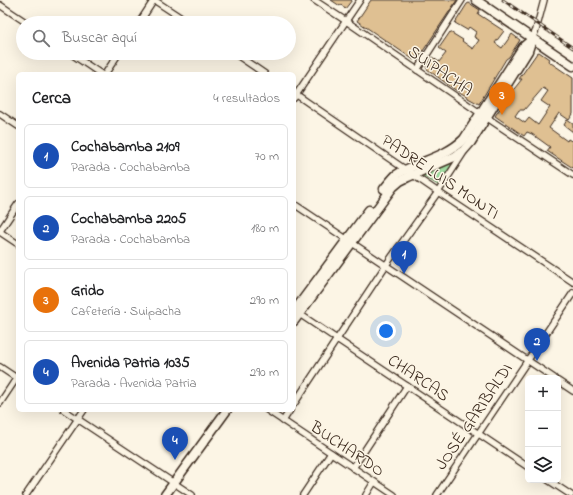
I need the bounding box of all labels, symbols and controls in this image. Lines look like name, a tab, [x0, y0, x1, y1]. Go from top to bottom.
search box	[16, 16, 296, 60]
icon: search	[30, 27, 52, 49]
text: Buscar aquí	[62, 27, 137, 49]
street label: SUIPACHA	[402, 40, 478, 103]
pin: 3	[489, 82, 515, 115]
text: Cerca	[32, 86, 71, 111]
text: 4 resultados	[213, 89, 280, 108]
street label: PADRE LUIS MONTI	[376, 128, 504, 226]
text: Cochabamba 2109	[71, 136, 180, 158]
text: 1	[44, 147, 48, 166]
text: 70 m	[255, 147, 279, 166]
text: Parada · Cochabamba	[71, 158, 190, 177]
text: Cochabamba 2205	[71, 208, 186, 230]
text: 2	[43, 219, 49, 238]
text: 180 m	[251, 219, 279, 238]
text: Parada · Cochabamba	[71, 230, 190, 249]
pin: 1	[391, 241, 417, 274]
text: Grido	[71, 280, 104, 302]
text: 3	[43, 291, 49, 310]
text: 290 m	[250, 291, 279, 310]
text: Cafetería · Suipacha	[71, 302, 181, 321]
your location	[376, 321, 396, 341]
pin: 2	[524, 328, 550, 361]
street label: CHARCAS	[382, 348, 454, 408]
text: Avenida Patria 1035	[71, 352, 190, 374]
street label: JOSÉ GARIBALDI	[429, 358, 519, 475]
text: 4	[43, 363, 49, 382]
text: 290 m	[250, 363, 279, 382]
text: Parada · Avenida Patria	[71, 374, 197, 393]
map controls	[525, 375, 561, 483]
button: +	[525, 375, 561, 411]
button: −	[525, 411, 561, 447]
street label: BUCHARDO	[304, 415, 389, 483]
pin: 4	[162, 427, 188, 460]
button: layers	[525, 447, 561, 483]

